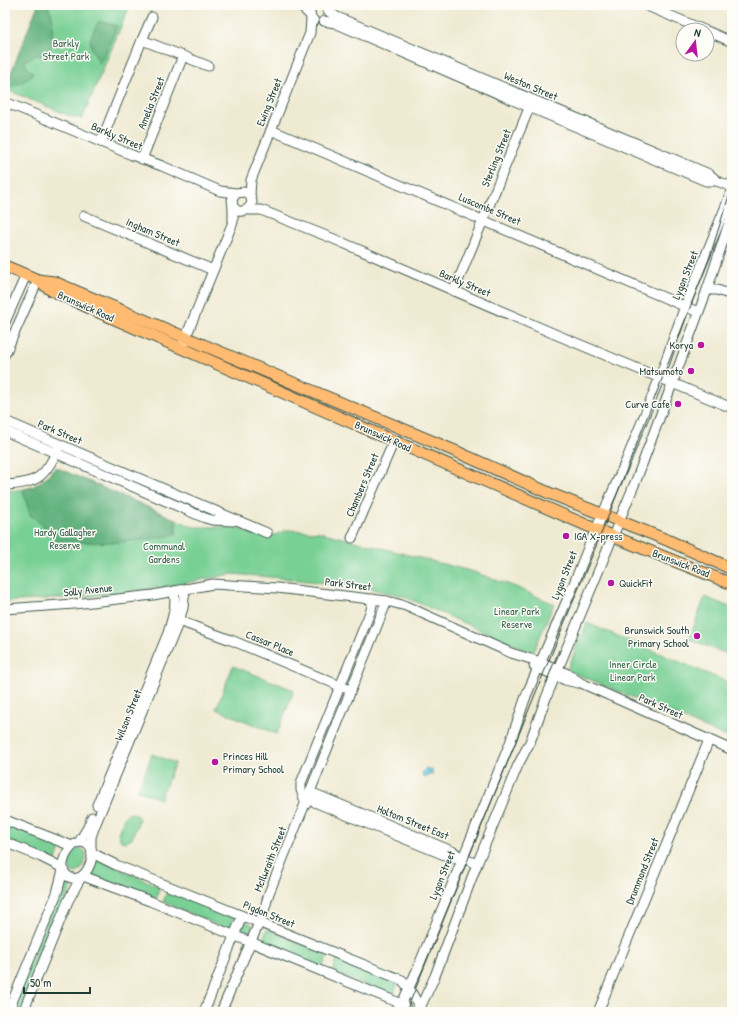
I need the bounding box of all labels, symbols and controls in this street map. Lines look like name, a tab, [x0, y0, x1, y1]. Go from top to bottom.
north arrow	[675, 22, 715, 62]
text: N	[693, 25, 702, 40]
park label: Barkly Street Park	[43, 36, 90, 63]
street label: Weston Street	[502, 68, 560, 104]
street label: Amelia Street	[134, 75, 168, 131]
street label: Ewing Street	[253, 76, 285, 128]
street label: Barkly Street	[89, 119, 145, 153]
street label: Sterling Street	[478, 127, 514, 189]
street label: Luscombe Street	[457, 190, 523, 228]
street label: Ingham Street	[124, 214, 182, 250]
street label: Lygon Street	[669, 248, 701, 301]
street label: Barkly Street	[437, 266, 493, 300]
street label: Brunswick Road	[56, 287, 117, 325]
place label: Korya	[670, 338, 694, 352]
marker: Korya	[696, 340, 706, 350]
place label: Matsumoto	[640, 364, 684, 378]
marker: Matsumoto	[686, 366, 696, 376]
place label: Curve Cafe	[625, 397, 671, 411]
marker: Curve Cafe	[673, 399, 683, 409]
street label: Park Street	[36, 416, 84, 448]
street label: Brunswick Road	[353, 417, 414, 455]
street label: Chambers Street	[342, 451, 382, 519]
park label: Hardy Gallagher Reserve	[34, 525, 97, 552]
place label: IGA X-press	[574, 529, 623, 543]
marker: IGA X-press	[561, 531, 571, 541]
park label: Communal Gardens	[143, 539, 185, 566]
street label: Brunswick Road	[650, 546, 712, 581]
street label: Lygon Street	[548, 548, 580, 601]
street label: Park Street	[324, 574, 372, 594]
place label: QuickFit	[619, 576, 652, 590]
marker: QuickFit	[606, 578, 616, 588]
street label: Solly Avenue	[63, 580, 114, 600]
park label: Linear Park Reserve	[494, 604, 540, 631]
place label: Brunswick South Primary School	[624, 623, 689, 650]
street label: Cassar Place	[244, 627, 297, 659]
marker: Brunswick South Primary School	[692, 631, 702, 641]
park label: Inner Circle Linear Park	[609, 657, 658, 684]
street label: Wilson Street	[111, 687, 145, 743]
street label: Park Street	[637, 690, 685, 722]
place label: Princes Hill Primary School	[223, 749, 284, 776]
marker: Princes Hill Primary School	[210, 757, 220, 767]
street label: Holtom Street East	[375, 801, 451, 843]
street label: McIlwraith Street	[251, 824, 289, 894]
street label: Drummond Street	[622, 835, 662, 906]
street label: Lygon Street	[426, 848, 458, 901]
street label: Pigdon Street	[241, 897, 297, 931]
scale bar	[24, 969, 90, 995]
text: 50 m	[30, 974, 51, 991]

